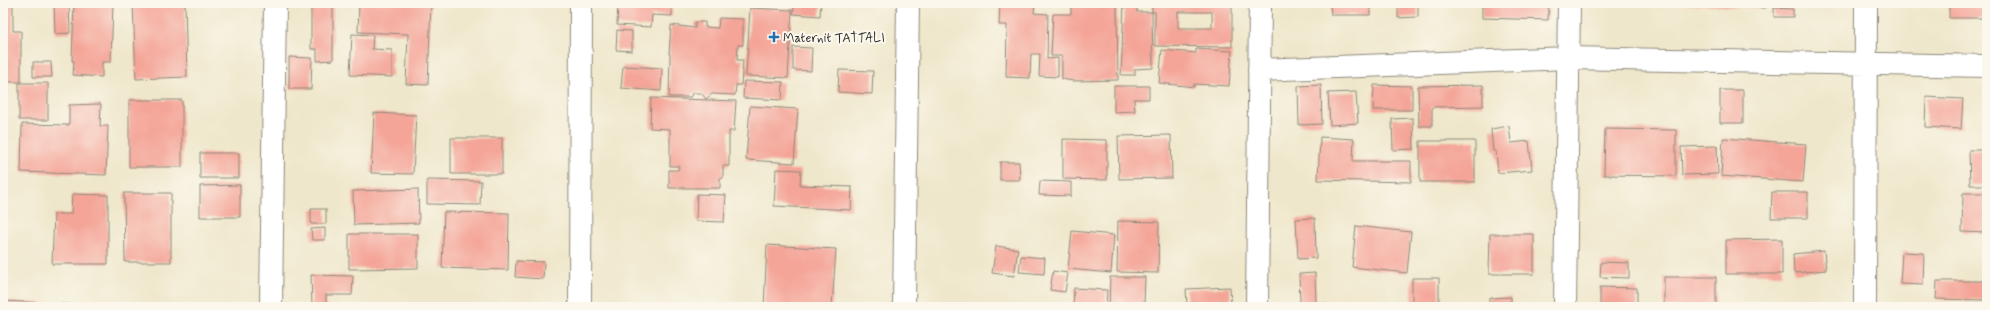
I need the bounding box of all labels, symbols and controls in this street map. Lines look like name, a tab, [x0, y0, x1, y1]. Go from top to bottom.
place label: Maternit TATTALI	[783, 30, 885, 47]
marker: Maternit TATTALI	[768, 31, 780, 43]

